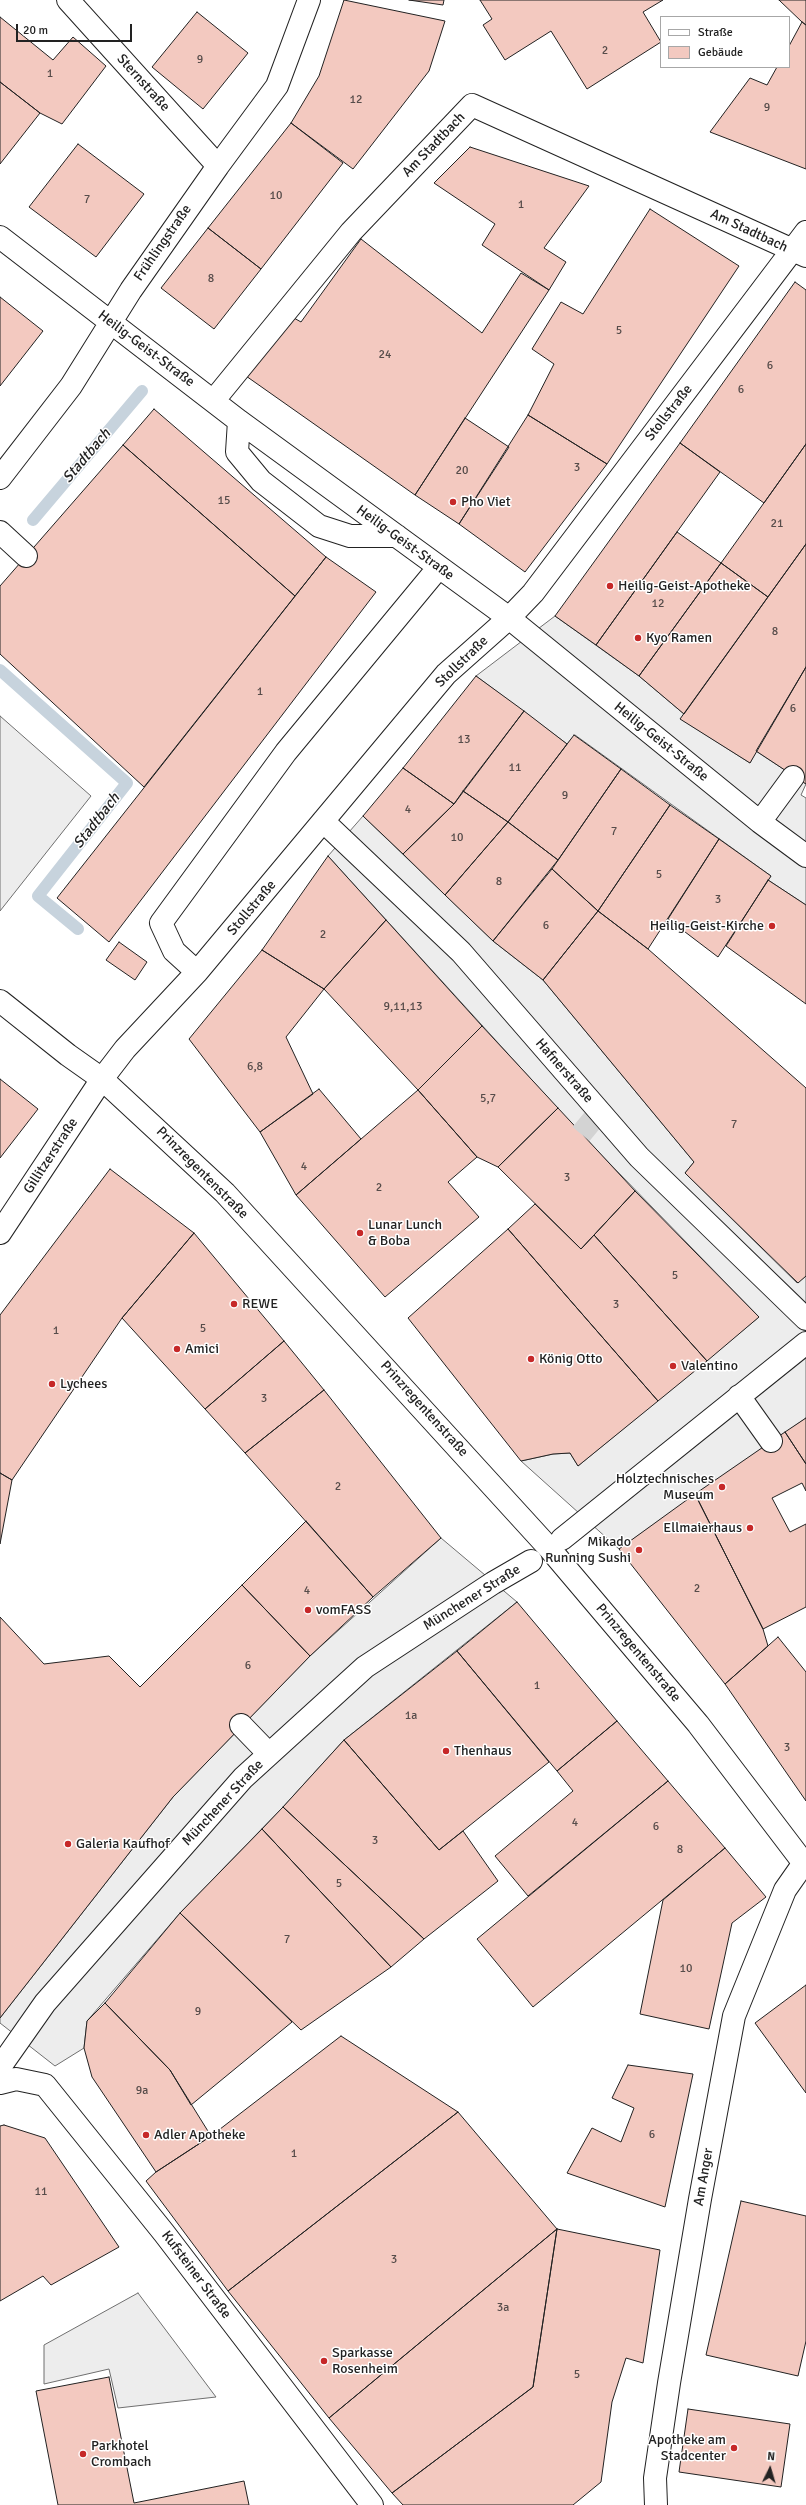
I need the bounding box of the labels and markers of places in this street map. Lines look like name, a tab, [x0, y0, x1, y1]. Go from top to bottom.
place label: Pho Viet	[461, 494, 511, 510]
marker: Pho Viet	[448, 497, 458, 507]
place label: Heilig-Geist-Apotheke	[618, 578, 751, 594]
marker: Heilig-Geist-Apotheke	[605, 581, 615, 591]
place label: Kyo Ramen	[646, 630, 712, 646]
marker: Kyo Ramen	[633, 633, 643, 643]
place label: Heilig-Geist-Kirche	[650, 918, 764, 934]
marker: Heilig-Geist-Kirche	[767, 921, 777, 931]
place label: Lunar Lunch & Boba	[368, 1217, 442, 1250]
marker: Lunar Lunch & Boba	[355, 1228, 365, 1238]
place label: REWE	[242, 1296, 278, 1312]
marker: REWE	[229, 1299, 239, 1309]
place label: Amici	[185, 1341, 219, 1357]
marker: Amici	[172, 1344, 182, 1354]
place label: König Otto	[539, 1351, 602, 1367]
marker: König Otto	[526, 1354, 536, 1364]
place label: Valentino	[681, 1358, 738, 1374]
marker: Valentino	[668, 1361, 678, 1371]
place label: Lychees	[60, 1376, 107, 1392]
marker: Lychees	[47, 1379, 57, 1389]
place label: Holztechnisches Museum	[616, 1471, 714, 1504]
marker: Holztechnisches Museum	[717, 1482, 727, 1492]
place label: Ellmaierhaus	[663, 1520, 742, 1536]
marker: Ellmaierhaus	[745, 1523, 755, 1533]
place label: Mikado Running Sushi	[545, 1534, 631, 1566]
marker: Mikado Running Sushi	[634, 1545, 644, 1555]
place label: vomFASS	[316, 1602, 371, 1618]
marker: vomFASS	[303, 1605, 313, 1615]
place label: Thenhaus	[454, 1743, 512, 1759]
marker: Thenhaus	[441, 1746, 451, 1756]
place label: Galeria Kaufhof	[76, 1836, 170, 1852]
marker: Galeria Kaufhof	[63, 1839, 73, 1849]
place label: Adler Apotheke	[154, 2127, 246, 2143]
marker: Adler Apotheke	[141, 2130, 151, 2140]
place label: Sparkasse Rosenheim	[332, 2345, 398, 2378]
marker: Sparkasse Rosenheim	[319, 2356, 329, 2366]
place label: Apotheke am Stadcenter	[648, 2432, 726, 2464]
place label: Parkhotel Crombach	[91, 2438, 151, 2470]
marker: Apotheke am Stadcenter	[729, 2443, 739, 2453]
marker: Parkhotel Crombach	[78, 2449, 88, 2459]

